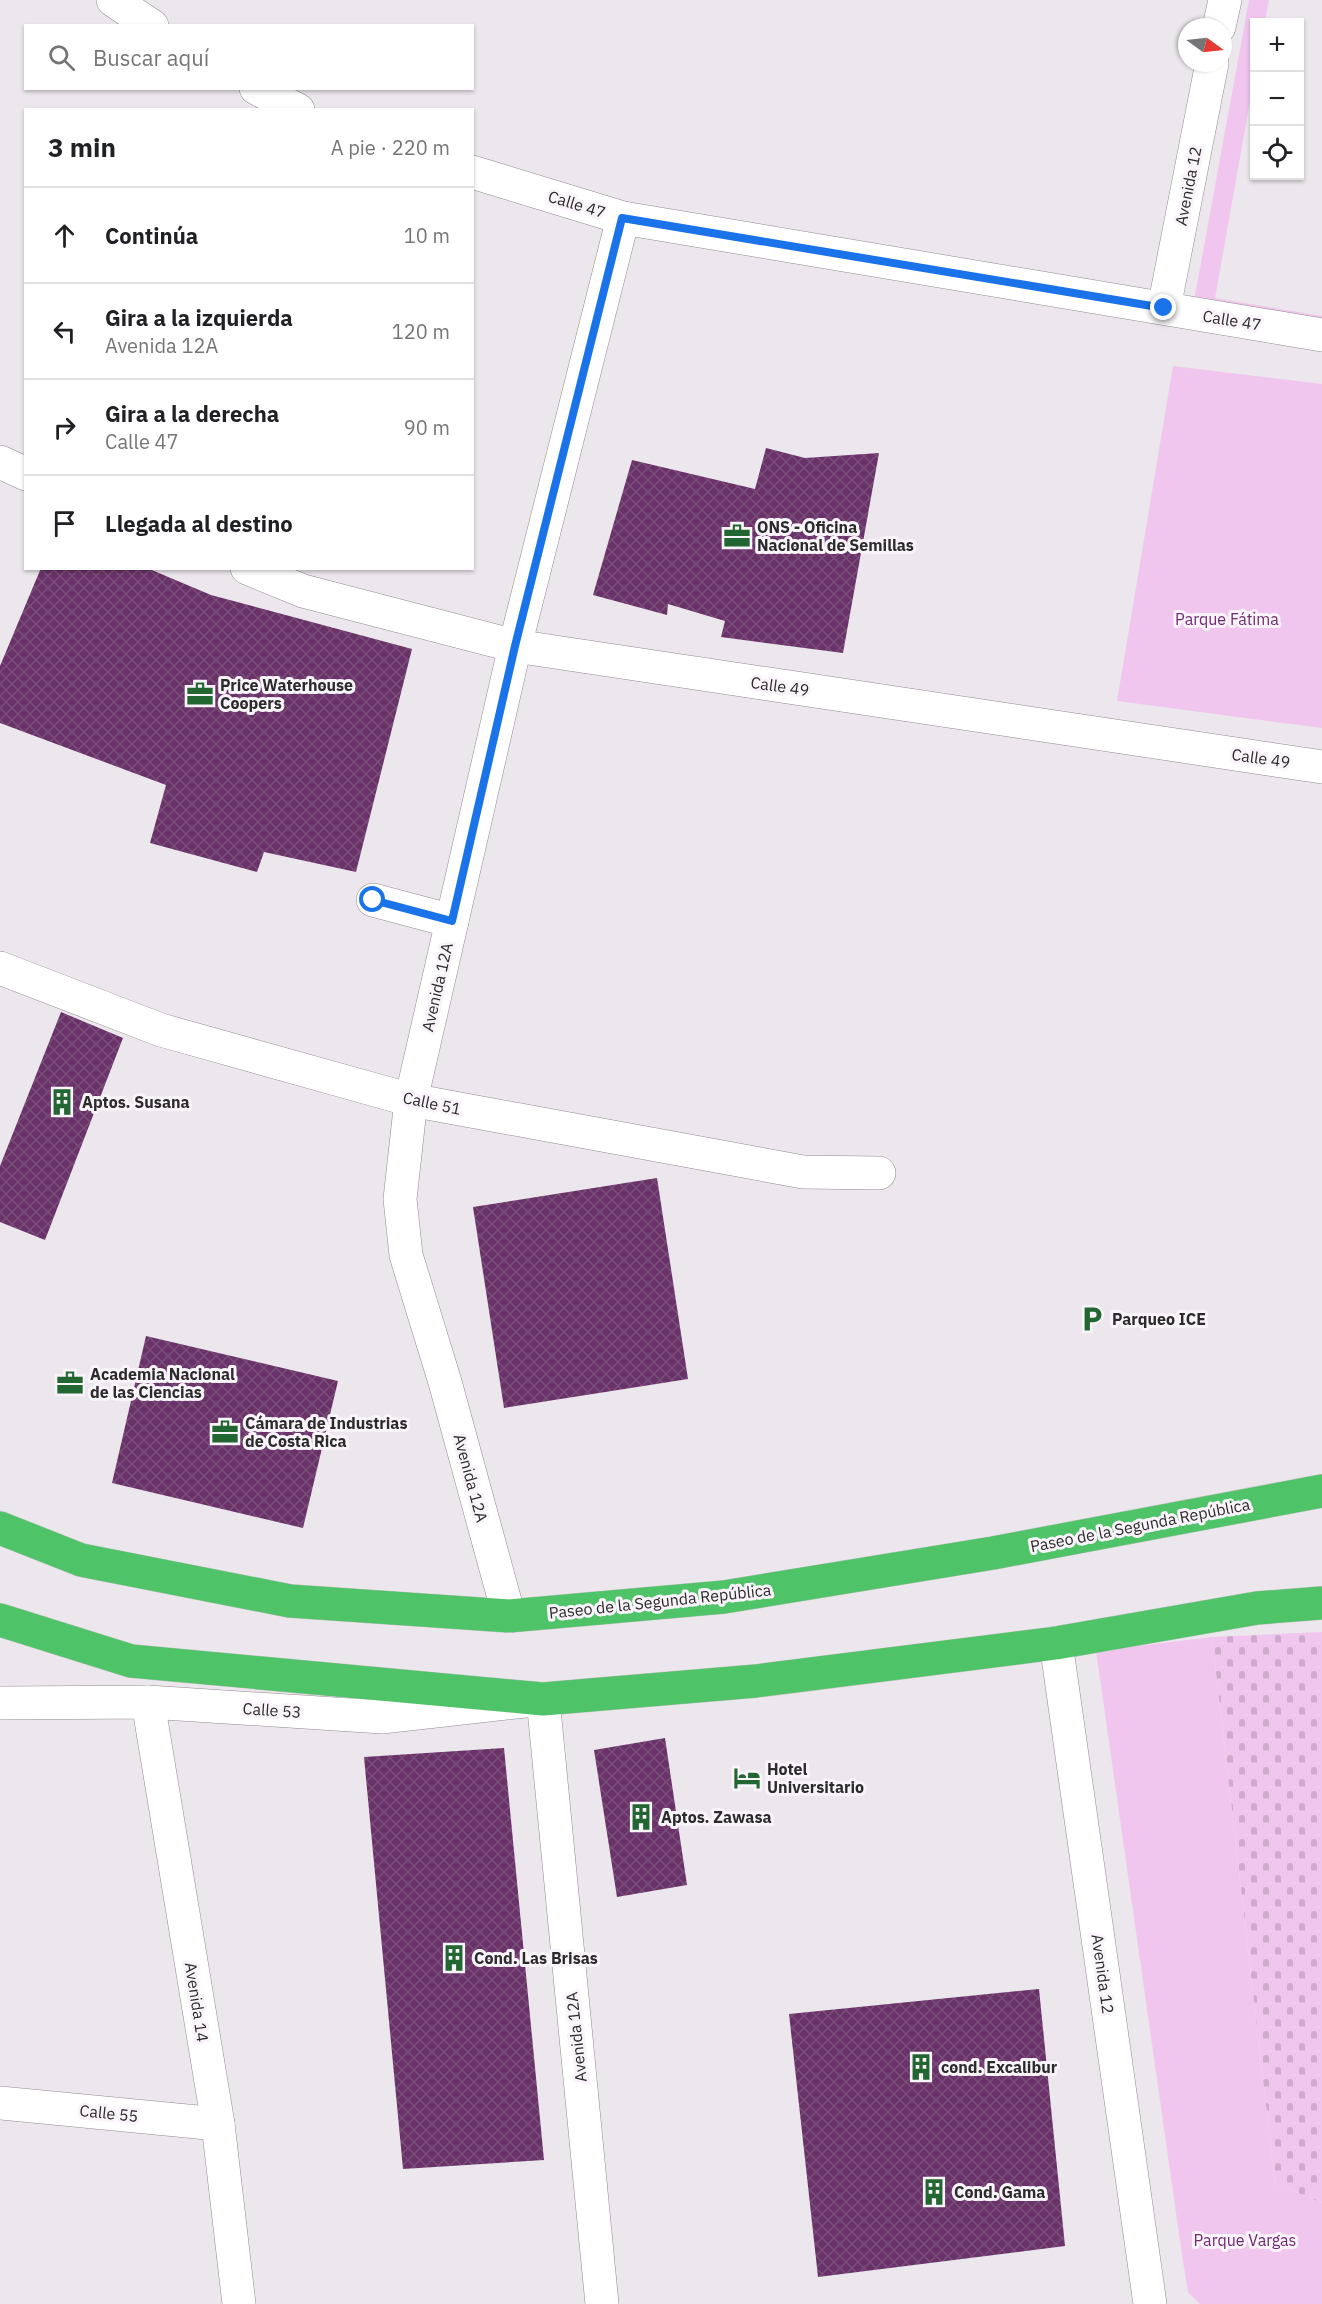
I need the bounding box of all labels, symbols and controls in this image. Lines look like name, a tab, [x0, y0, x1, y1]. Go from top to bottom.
north arrow	[1178, 18, 1232, 72]
map controls	[1250, 18, 1304, 180]
button: +	[1250, 18, 1304, 72]
search box	[24, 24, 474, 90]
icon: search	[45, 41, 78, 74]
text: Buscar aquí	[93, 43, 209, 72]
button: −	[1250, 72, 1304, 126]
button: locate	[1250, 126, 1304, 180]
text: 3 min	[48, 130, 116, 164]
text: A pie · 220 m	[331, 134, 450, 161]
street label: Avenida 12	[1171, 145, 1205, 227]
street label: Calle 47	[546, 186, 608, 222]
icon: ahead	[48, 219, 81, 252]
text: Continúa	[105, 221, 198, 250]
text: 10 m	[404, 222, 450, 249]
route end	[1150, 294, 1176, 320]
text: Gira a la izquierda	[105, 303, 293, 332]
street label: Calle 47	[1201, 306, 1263, 334]
icon: left	[48, 315, 81, 348]
text: 120 m	[392, 318, 450, 345]
text: Avenida 12A	[105, 332, 218, 359]
text: Gira a la derecha	[105, 399, 279, 428]
icon: right	[48, 411, 81, 444]
text: 90 m	[404, 414, 450, 441]
text: Calle 47	[105, 428, 179, 455]
icon: arrive	[48, 507, 81, 540]
text: Llegada al destino	[105, 509, 293, 538]
place label: ONS - Oficina Nacional de Semillas	[757, 517, 914, 555]
office icon: ONS - Oficina Nacional de Semillas	[722, 521, 752, 551]
park label: Parque Fátima	[1175, 609, 1279, 629]
street label: Calle 49	[749, 672, 811, 700]
place label: Price Waterhouse Coopers	[220, 675, 353, 713]
office icon: Price Waterhouse Coopers	[185, 679, 215, 709]
street label: Calle 49	[1230, 744, 1292, 772]
route start	[359, 886, 385, 912]
street label: Avenida 12A	[417, 941, 457, 1033]
building icon: Aptos. Susana	[47, 1087, 77, 1117]
street label: Calle 51	[401, 1087, 463, 1119]
place label: Aptos. Susana	[82, 1092, 190, 1112]
parking icon: Parqueo ICE	[1077, 1304, 1107, 1334]
place label: Parqueo ICE	[1112, 1309, 1206, 1329]
place label: Academia Nacional de las Ciencias	[90, 1364, 235, 1402]
office icon: Academia Nacional de las Ciencias	[55, 1368, 85, 1398]
place label: Cámara de Industrias de Costa Rica	[245, 1413, 408, 1451]
office icon: Cámara de Industrias de Costa Rica	[210, 1417, 240, 1447]
street label: Avenida 12A	[450, 1432, 492, 1524]
street label: Paseo de la Segunda República	[1028, 1494, 1252, 1556]
street label: Paseo de la Segunda República	[548, 1579, 773, 1623]
street label: Calle 53	[242, 1698, 302, 1722]
place label: Hotel Universitario	[767, 1759, 864, 1797]
hotel icon: Hotel Universitario	[732, 1763, 762, 1793]
building icon: Aptos. Zawasa	[626, 1802, 656, 1832]
place label: Aptos. Zawasa	[661, 1807, 772, 1827]
street label: Avenida 12	[1088, 1933, 1118, 2015]
building icon: Cond. Las Brisas	[439, 1943, 469, 1973]
place label: Cond. Las Brisas	[474, 1948, 598, 1968]
street label: Avenida 14	[181, 1961, 213, 2043]
street label: Avenida 12A	[561, 1991, 591, 2083]
building icon: cond. Excalibur	[906, 2052, 936, 2082]
place label: cond. Excalibur	[941, 2057, 1058, 2077]
street label: Calle 55	[79, 2100, 139, 2126]
building icon: Cond. Gama	[919, 2177, 949, 2207]
place label: Cond. Gama	[954, 2182, 1045, 2202]
park label: Parque Vargas	[1194, 2230, 1296, 2250]

